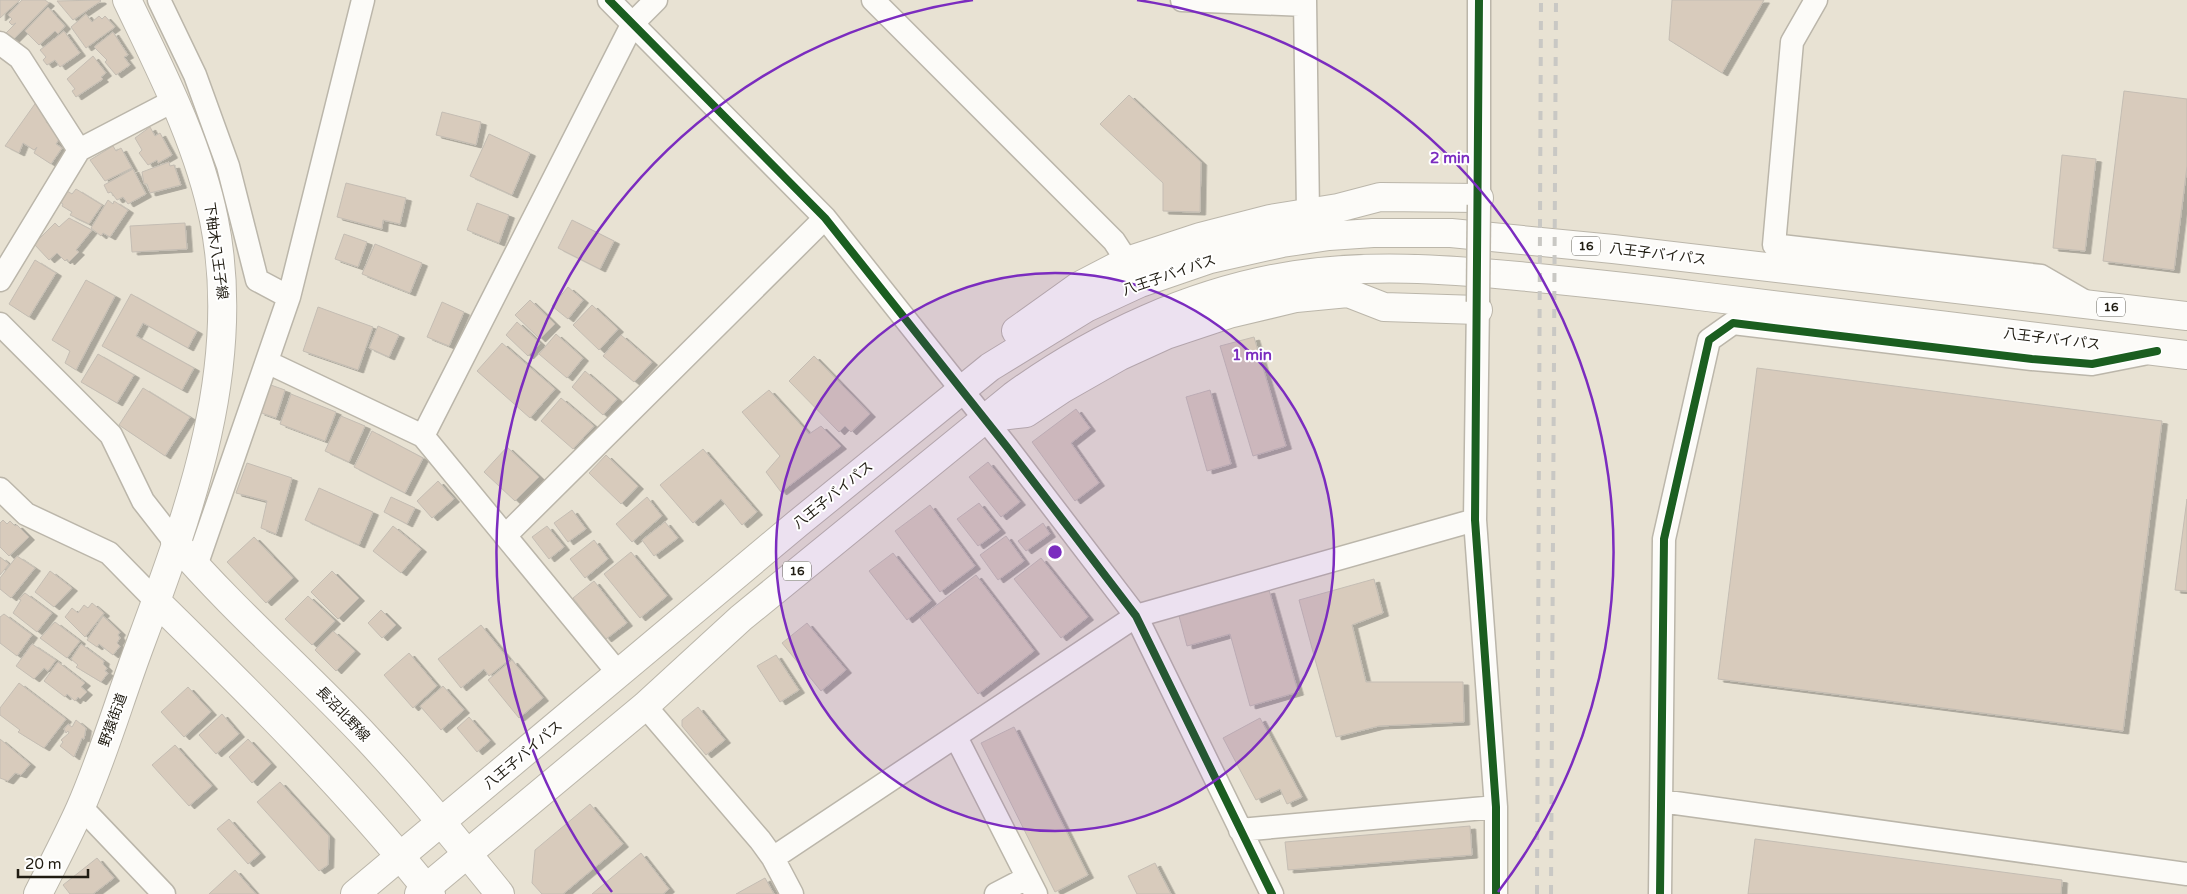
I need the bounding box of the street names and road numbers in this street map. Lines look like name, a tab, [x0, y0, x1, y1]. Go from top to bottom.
street label: 下柚木八王子線	[201, 201, 231, 301]
road number: 16	[1572, 237, 1600, 256]
street label: 八王子バイパス	[1608, 240, 1708, 268]
street label: 八王子バイパス	[1120, 251, 1218, 299]
road number: 16	[2097, 298, 2125, 316]
street label: 八王子バイパス	[2002, 325, 2102, 353]
street label: 八王子バイパス	[790, 458, 876, 532]
road number: 16	[783, 562, 811, 580]
street label: 長沼北野線	[313, 683, 373, 745]
street label: 野猿街道	[95, 691, 131, 749]
street label: 八王子バイパス	[480, 717, 566, 793]

